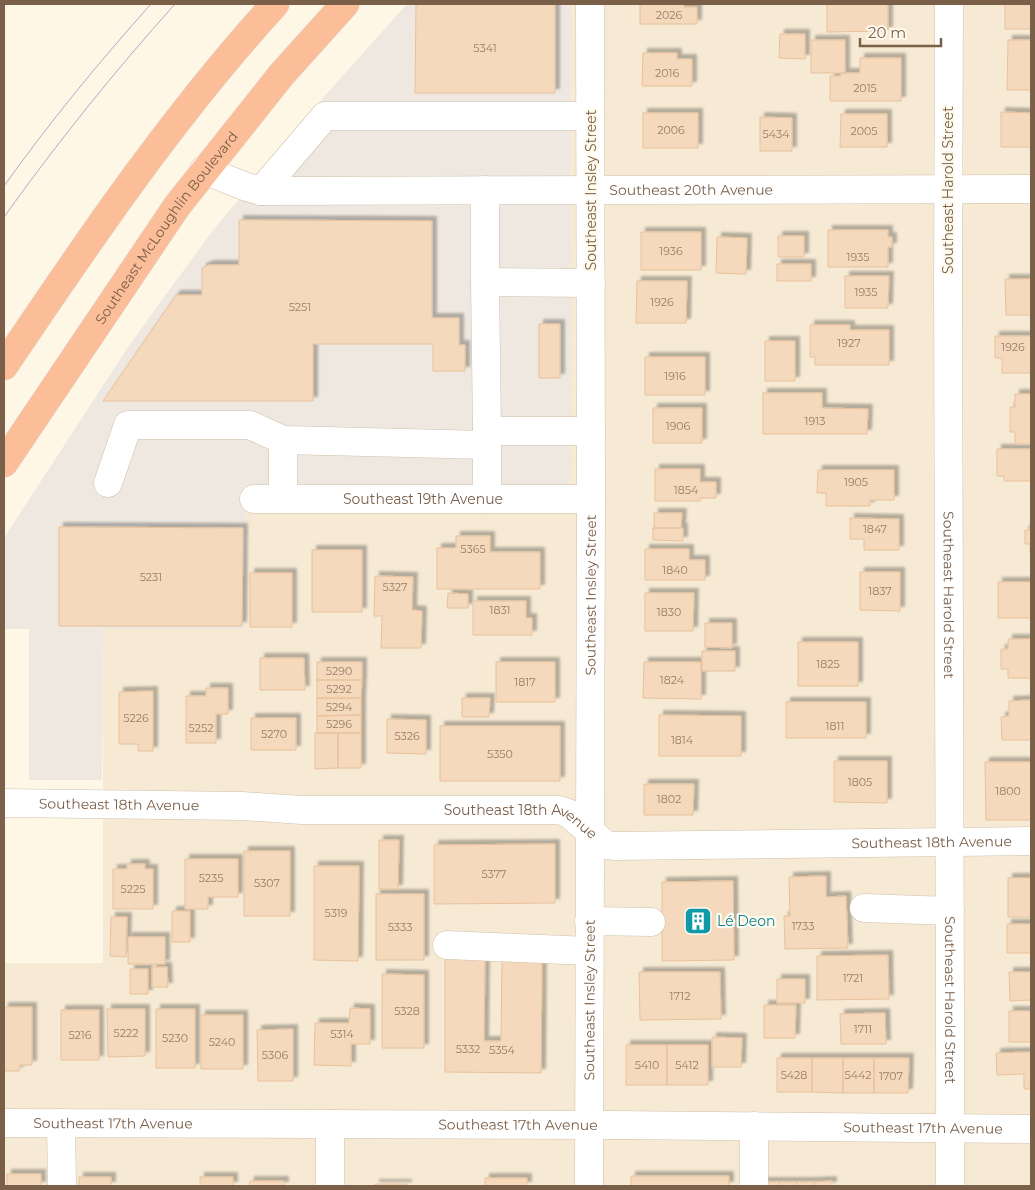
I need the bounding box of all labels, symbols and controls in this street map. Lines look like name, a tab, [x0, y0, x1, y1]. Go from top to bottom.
house number: 2026	[656, 8, 683, 22]
scale bar	[860, 15, 941, 47]
text: 20 m	[868, 23, 906, 42]
house number: 5341	[473, 41, 497, 55]
house number: 2016	[655, 66, 679, 80]
house number: 2015	[853, 81, 877, 95]
street label: Southeast Harold Street	[939, 106, 957, 274]
street label: Southeast Insley Street	[582, 109, 600, 270]
house number: 2006	[657, 123, 685, 137]
house number: 2005	[850, 124, 878, 138]
house number: 5434	[763, 127, 790, 141]
street label: Southeast McLoughlin Boulevard	[91, 128, 242, 328]
street label: Southeast 20th Avenue	[609, 181, 773, 199]
house number: 1936	[659, 244, 683, 258]
house number: 1935	[847, 250, 869, 264]
house number: 1935	[855, 285, 877, 299]
house number: 1926	[650, 295, 674, 309]
house number: 5251	[289, 300, 311, 314]
house number: 1927	[837, 336, 861, 350]
house number: 1926	[1001, 340, 1025, 354]
house number: 1916	[664, 369, 686, 383]
house number: 1913	[805, 414, 825, 428]
house number: 1906	[666, 419, 691, 433]
house number: 1905	[844, 475, 868, 489]
house number: 1854	[674, 483, 699, 497]
street label: Southeast 19th Avenue	[343, 490, 503, 508]
street label: Southeast Harold Street	[939, 511, 958, 679]
street label: Southeast Insley Street	[581, 514, 600, 676]
house number: 1847	[863, 522, 887, 536]
house number: 5365	[460, 542, 486, 556]
house number: 1840	[662, 563, 688, 577]
house number: 5231	[140, 570, 162, 584]
house number: 5327	[382, 580, 408, 594]
house number: 1837	[868, 584, 892, 598]
house number: 1831	[489, 603, 511, 617]
house number: 1830	[657, 605, 681, 619]
house number: 1825	[816, 657, 840, 671]
house number: 5290	[326, 664, 352, 678]
house number: 1824	[660, 673, 685, 687]
house number: 1817	[514, 675, 536, 689]
house number: 5292	[326, 682, 352, 696]
house number: 5294	[326, 700, 353, 714]
house number: 5226	[123, 711, 149, 725]
house number: 5296	[326, 717, 352, 731]
house number: 1811	[826, 719, 844, 733]
house number: 5252	[189, 721, 213, 735]
house number: 5270	[261, 727, 287, 741]
house number: 5326	[394, 729, 420, 743]
house number: 1814	[671, 733, 694, 747]
house number: 5350	[487, 747, 513, 761]
house number: 1805	[848, 775, 872, 789]
house number: 1800	[995, 784, 1021, 798]
house number: 1802	[657, 792, 681, 806]
street label: Southeast 18th Avenue	[39, 794, 199, 814]
street label: Southeast 18th Avenue	[444, 801, 601, 843]
street label: Southeast 18th Avenue	[851, 832, 1012, 852]
house number: 5377	[481, 867, 507, 881]
house number: 5235	[199, 871, 223, 885]
house number: 5307	[254, 876, 280, 890]
house number: 5225	[121, 882, 145, 896]
house number: 5319	[324, 906, 348, 920]
building icon: Lé Deon	[683, 906, 713, 936]
place label: Lé Deon	[717, 912, 776, 930]
street label: Southeast Harold Street	[941, 916, 959, 1084]
street label: Southeast Insley Street	[580, 919, 599, 1081]
house number: 1733	[792, 919, 814, 933]
house number: 5333	[388, 920, 412, 934]
house number: 1721	[843, 971, 863, 985]
house number: 1712	[670, 989, 690, 1003]
house number: 5328	[394, 1004, 420, 1018]
house number: 1711	[854, 1022, 872, 1036]
house number: 5222	[114, 1026, 138, 1040]
house number: 5314	[330, 1027, 355, 1041]
house number: 5216	[68, 1028, 92, 1042]
house number: 5230	[162, 1031, 188, 1045]
house number: 5240	[209, 1035, 235, 1049]
house number: 5332	[456, 1042, 480, 1056]
house number: 5354	[489, 1043, 516, 1057]
house number: 5306	[262, 1048, 288, 1062]
house number: 5410	[635, 1058, 659, 1072]
house number: 5412	[675, 1058, 699, 1072]
house number: 5428	[781, 1068, 807, 1082]
house number: 5442	[845, 1068, 872, 1082]
house number: 1707	[879, 1069, 903, 1083]
street label: Southeast 17th Avenue	[33, 1114, 193, 1133]
street label: Southeast 17th Avenue	[438, 1115, 598, 1134]
street label: Southeast 17th Avenue	[843, 1118, 1003, 1138]

